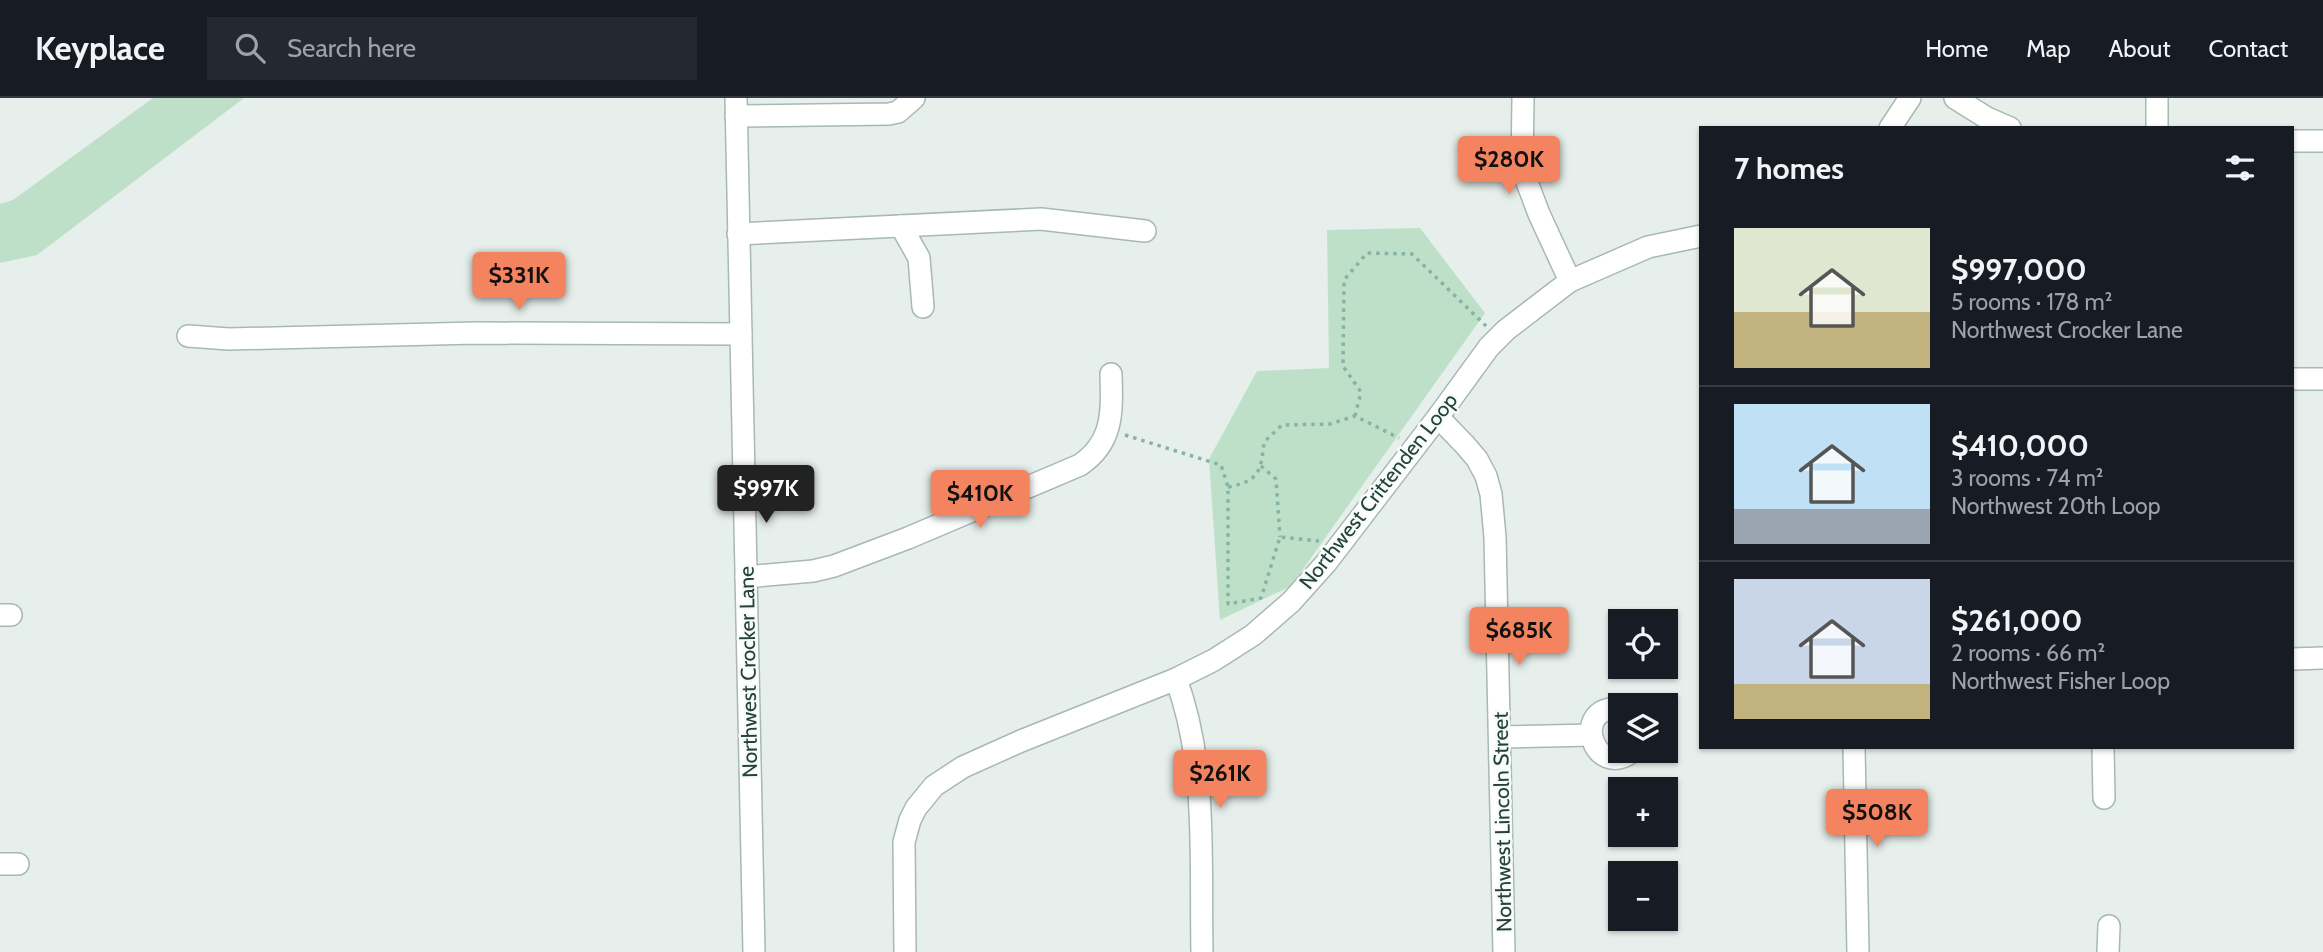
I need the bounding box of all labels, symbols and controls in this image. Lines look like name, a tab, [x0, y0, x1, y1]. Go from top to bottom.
search box	[207, 17, 697, 80]
text: Keyplace	[35, 28, 165, 68]
icon: search	[231, 29, 269, 67]
text: Search here	[287, 32, 416, 64]
text: Home	[1925, 34, 1988, 63]
text: Map	[2026, 34, 2071, 63]
text: About	[2109, 34, 2171, 63]
text: Contact	[2209, 34, 2288, 63]
pin: $280K	[1460, 136, 1558, 196]
text: $280K	[1474, 145, 1544, 173]
icon: filters	[2221, 149, 2259, 187]
text: 7 homes	[1734, 150, 1844, 187]
text: $997,000	[1951, 251, 2087, 288]
pin: $331K	[470, 252, 568, 312]
icon: home	[1790, 256, 1874, 340]
text: $331K	[488, 261, 550, 289]
text: 5 rooms · 178 m²	[1951, 288, 2112, 316]
text: Northwest Crocker Lane	[1951, 316, 2183, 344]
street label: Northwest Crittenden Loop	[1294, 388, 1462, 594]
text: $410,000	[1951, 427, 2089, 464]
icon: home	[1790, 432, 1874, 516]
text: 3 rooms · 74 m²	[1951, 464, 2103, 492]
pin: $997K	[717, 466, 815, 525]
pin: $410K	[931, 470, 1029, 530]
text: $997K	[733, 474, 799, 502]
text: $410K	[947, 479, 1013, 507]
text: Northwest 20th Loop	[1951, 492, 2161, 520]
street label: Northwest Crocker Lane	[734, 566, 762, 778]
text: $261,000	[1951, 602, 2082, 639]
icon: home	[1790, 607, 1874, 691]
pin: $685K	[1470, 608, 1568, 667]
map controls	[1608, 609, 1678, 931]
button: locate	[1608, 609, 1678, 679]
text: $685K	[1486, 616, 1552, 644]
text: 2 rooms · 66 m²	[1951, 639, 2105, 667]
text: Northwest Fisher Loop	[1951, 667, 2170, 695]
button: layers	[1608, 693, 1678, 763]
street label: Northwest Lincoln Street	[1488, 712, 1516, 932]
pin: $261K	[1171, 750, 1269, 810]
text: $261K	[1189, 759, 1251, 787]
button: +	[1608, 777, 1678, 847]
pin: $508K	[1828, 790, 1926, 849]
text: $508K	[1842, 798, 1912, 826]
button: −	[1608, 861, 1678, 931]

